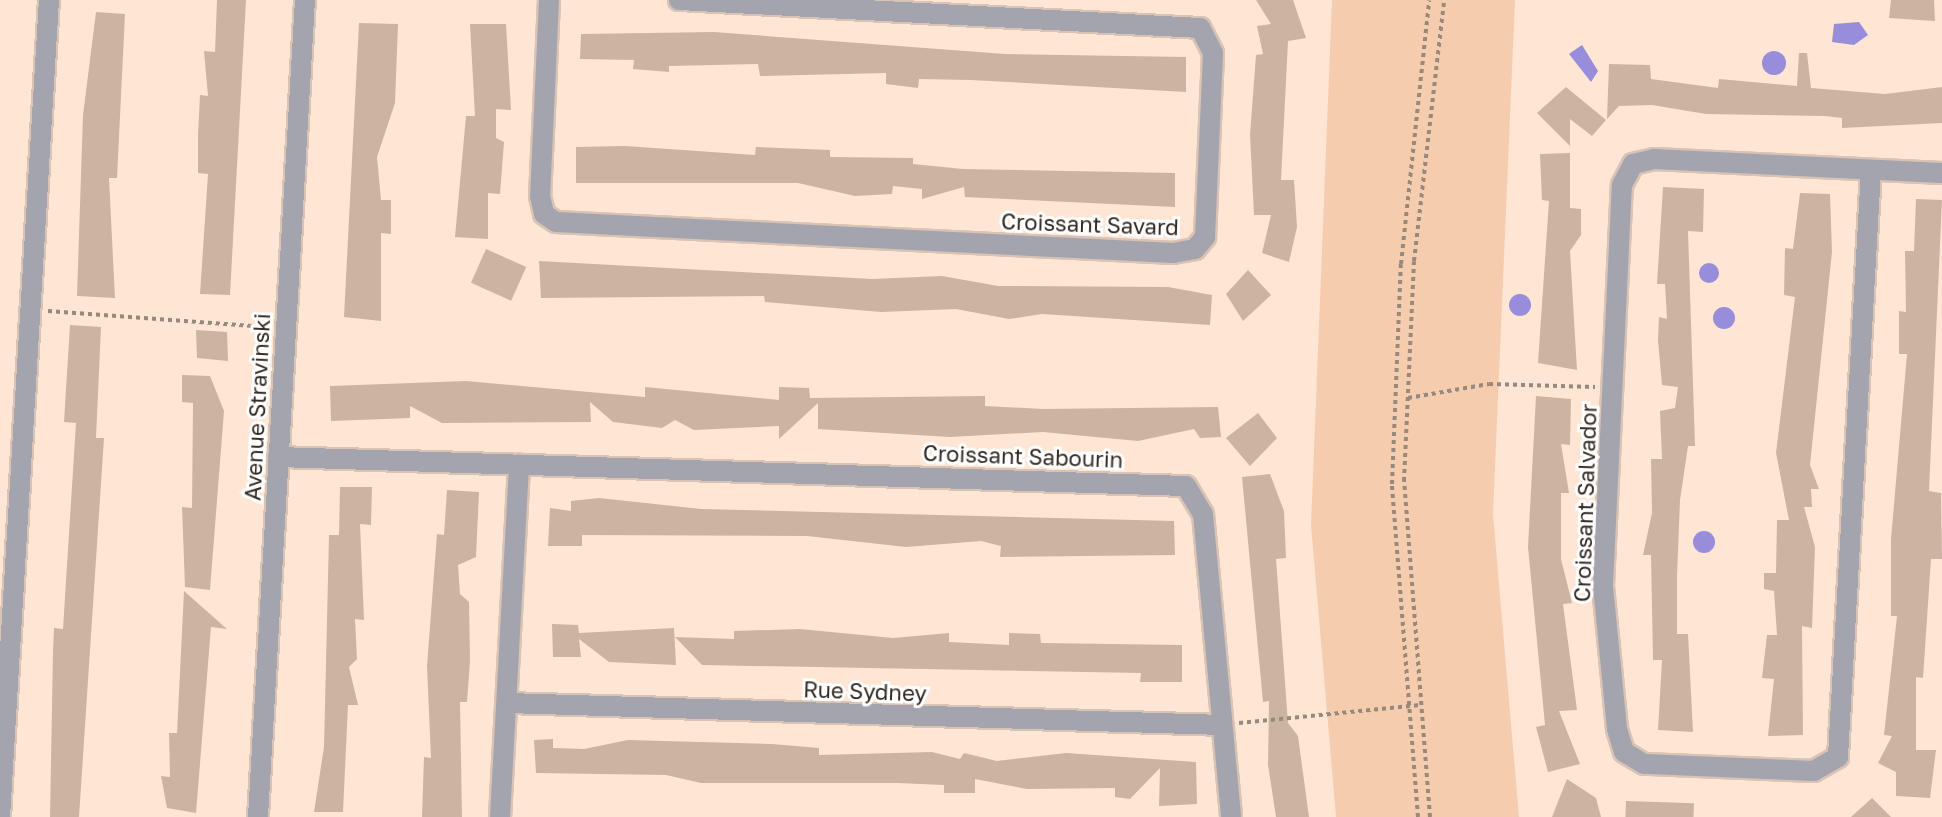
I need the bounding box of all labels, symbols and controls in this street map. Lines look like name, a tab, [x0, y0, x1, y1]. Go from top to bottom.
street label: Croissant Savard	[1001, 208, 1179, 240]
street label: Avenue Stravinski	[239, 313, 275, 501]
street label: Croissant Salvador	[1568, 403, 1602, 603]
street label: Croissant Sabourin	[922, 439, 1124, 473]
street label: Rue Sydney	[803, 676, 927, 706]

